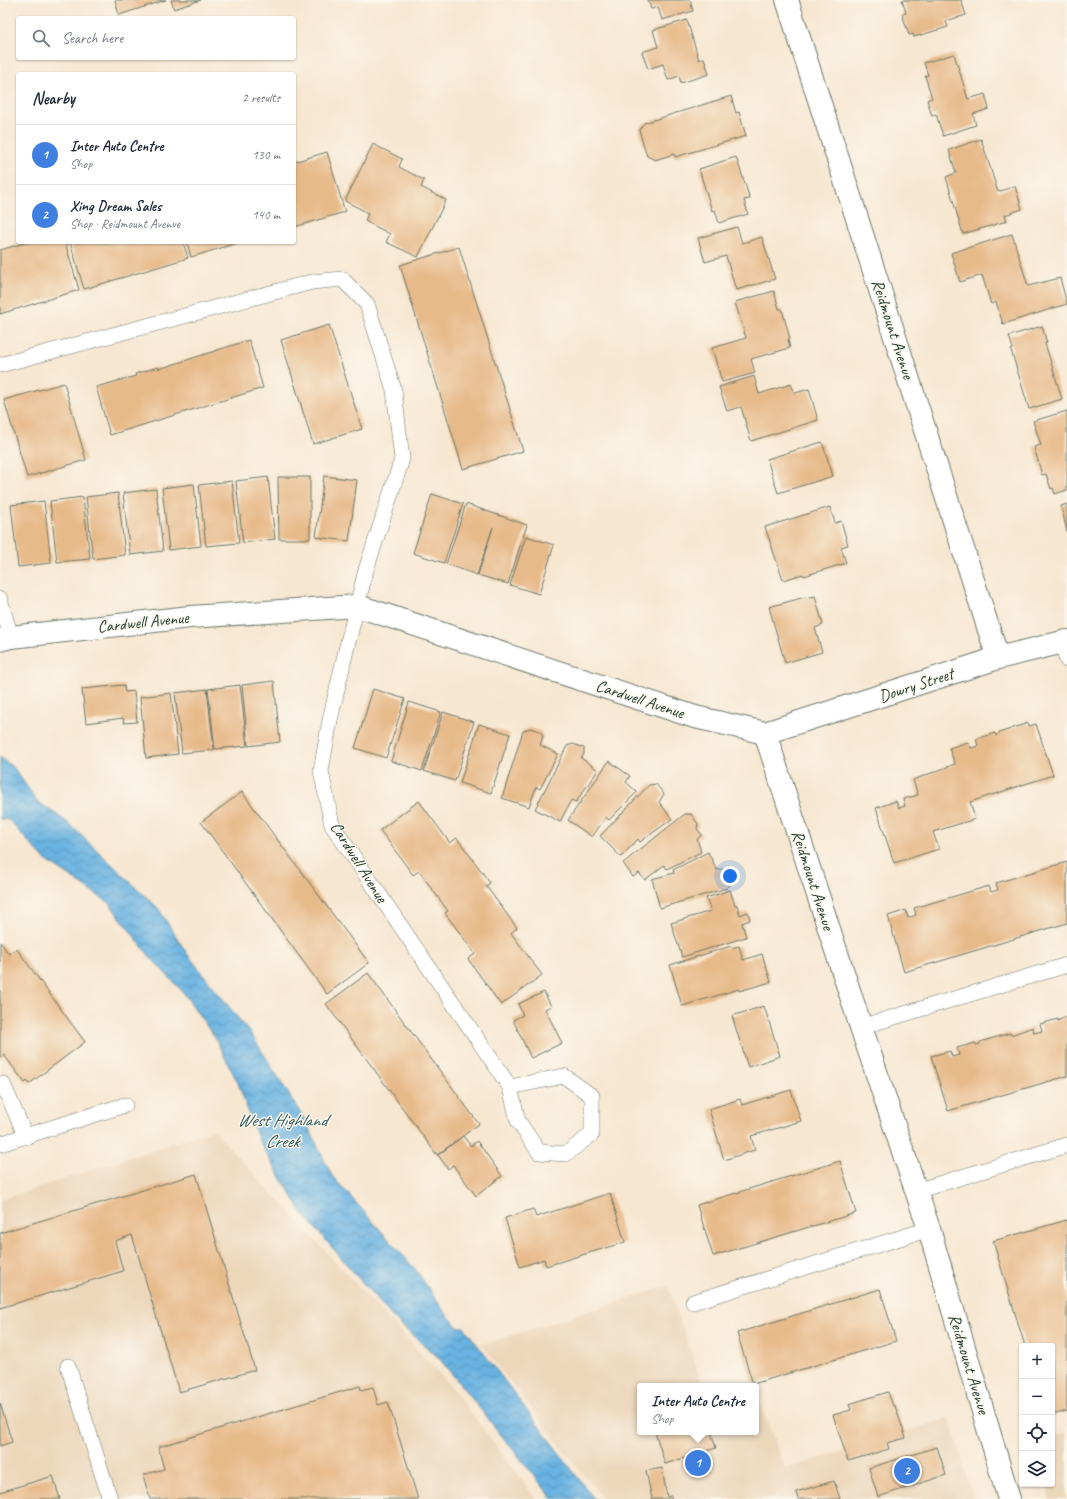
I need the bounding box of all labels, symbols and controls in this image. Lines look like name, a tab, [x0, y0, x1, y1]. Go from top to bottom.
search box	[16, 16, 296, 60]
icon: search	[30, 27, 52, 49]
text: Search here	[62, 29, 123, 48]
text: Nearby	[32, 88, 75, 109]
text: 2 results	[242, 90, 280, 106]
text: Inter Auto Centre	[70, 137, 164, 156]
text: 1	[42, 147, 48, 163]
text: 130 m	[252, 147, 280, 163]
text: Shop	[70, 156, 92, 172]
text: Xing Dream Sales	[70, 197, 161, 216]
text: 2	[42, 207, 48, 223]
text: 140 m	[252, 207, 280, 223]
text: Shop · Reidmount Avenue	[70, 216, 180, 232]
street label: Reidmount Avenue	[867, 276, 919, 383]
street label: Cardwell Avenue	[96, 607, 191, 637]
street label: Dowry Street	[876, 662, 958, 707]
street label: Cardwell Avenue	[593, 675, 688, 724]
street label: Cardwell Avenue	[326, 818, 393, 908]
street label: Reidmount Avenue	[787, 827, 839, 934]
your location	[720, 866, 740, 886]
water label: West Highland Creek	[237, 1109, 333, 1152]
street label: Reidmount Avenue	[944, 1311, 995, 1418]
map controls	[1019, 1343, 1055, 1487]
button: +	[1019, 1343, 1055, 1379]
button: −	[1019, 1379, 1055, 1415]
popup	[637, 1383, 759, 1435]
text: Inter Auto Centre	[651, 1392, 745, 1411]
text: Shop	[651, 1411, 673, 1427]
button: locate	[1019, 1415, 1055, 1451]
pin: 1	[685, 1448, 711, 1478]
button: layers	[1019, 1451, 1055, 1487]
pin: 2	[894, 1456, 920, 1486]

